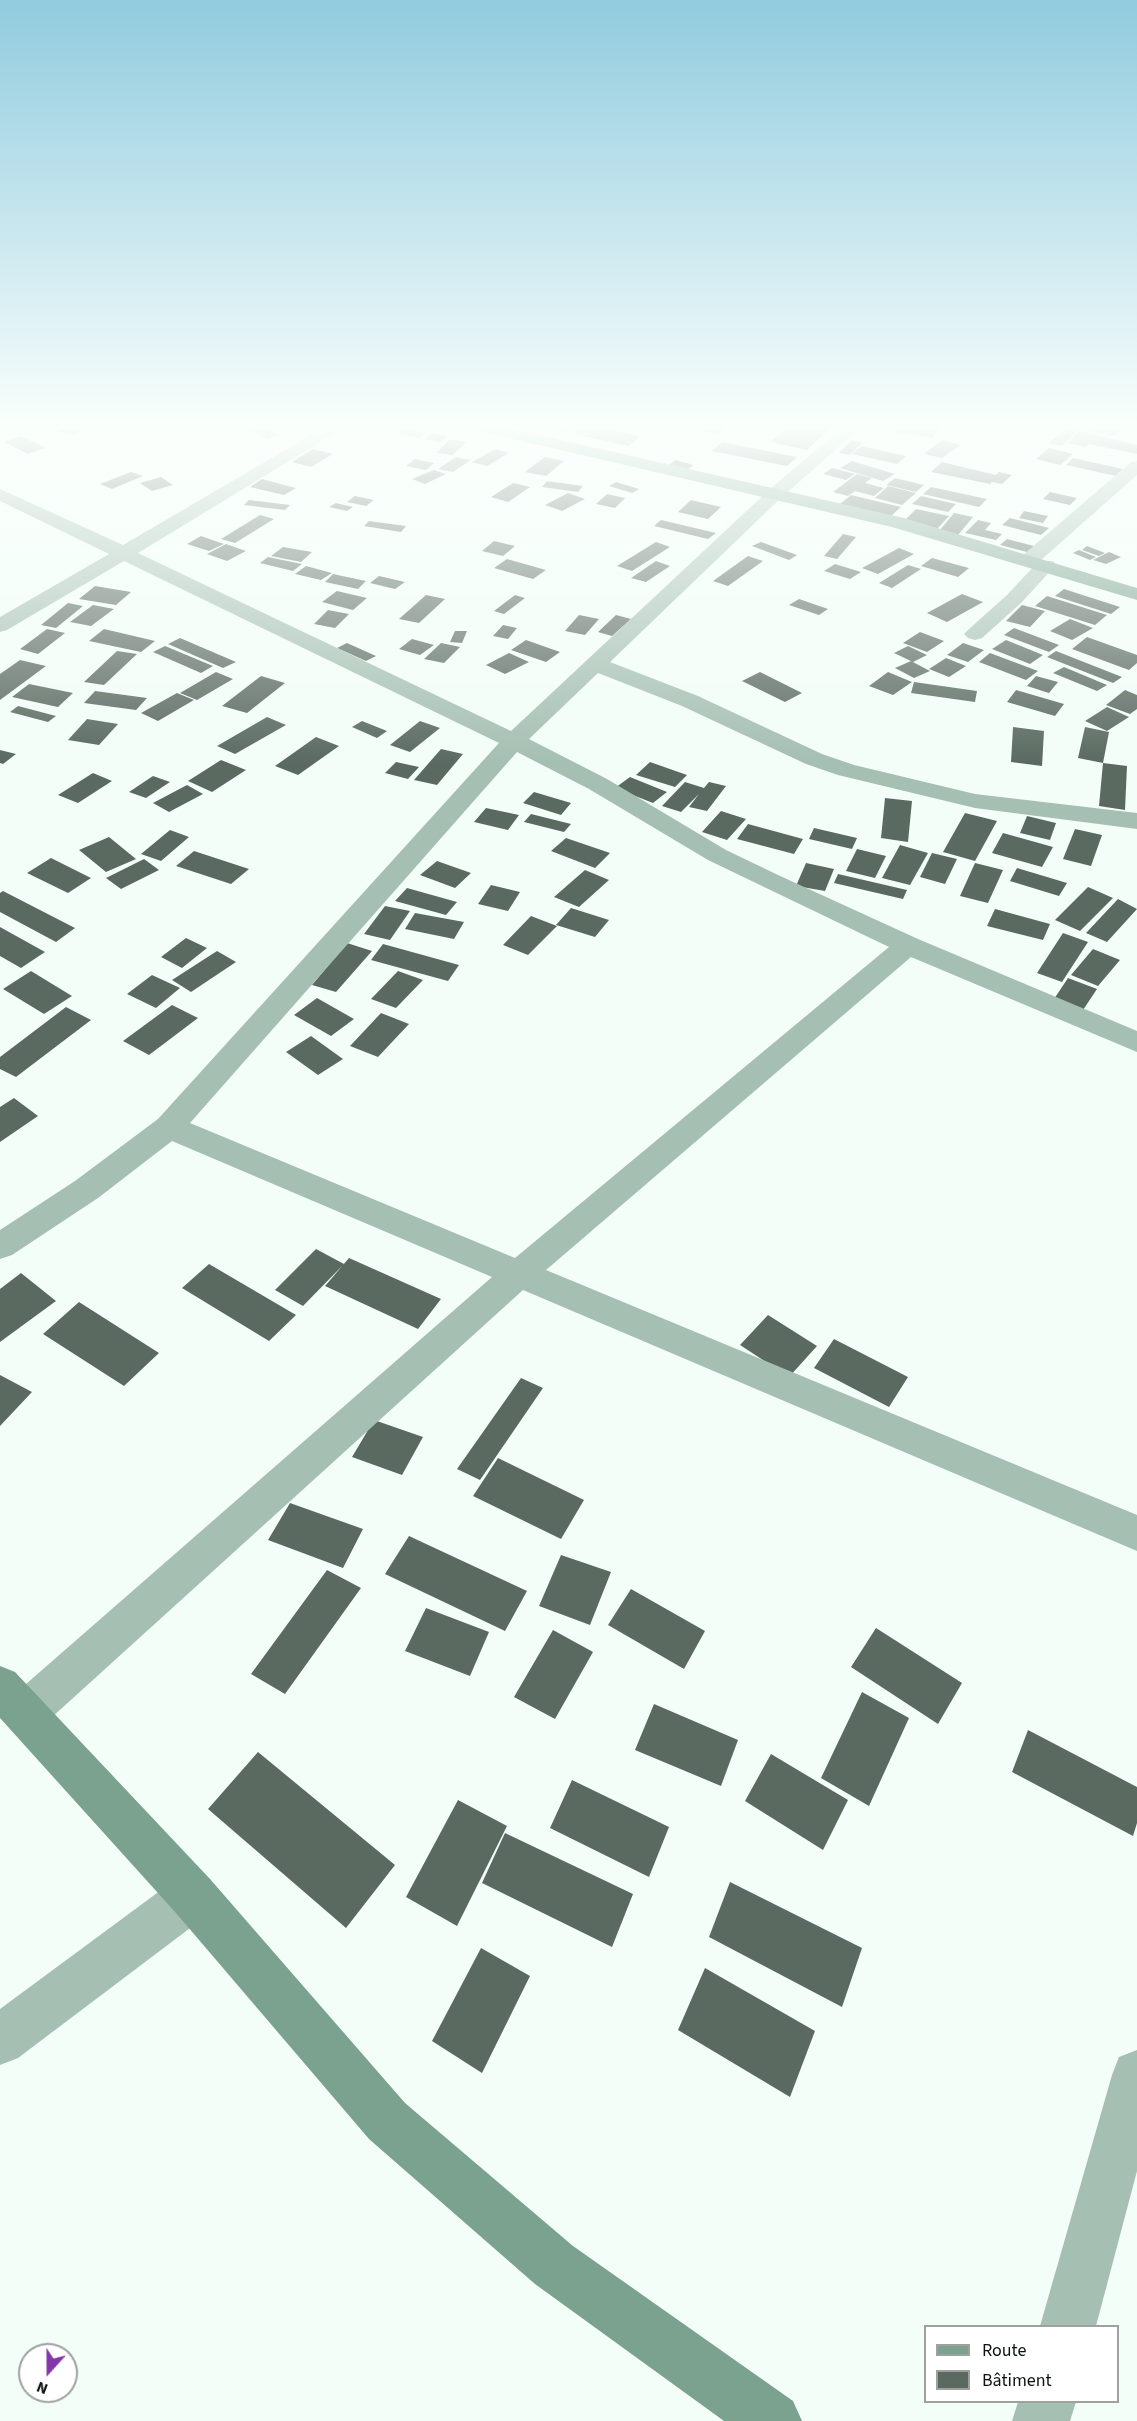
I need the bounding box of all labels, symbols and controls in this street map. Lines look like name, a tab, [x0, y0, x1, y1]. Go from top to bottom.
legend	[924, 2325, 1119, 2403]
text: Route	[982, 2338, 1026, 2363]
north arrow	[18, 2343, 78, 2403]
text: Bâtiment	[982, 2368, 1052, 2393]
text: N	[33, 2376, 51, 2400]

